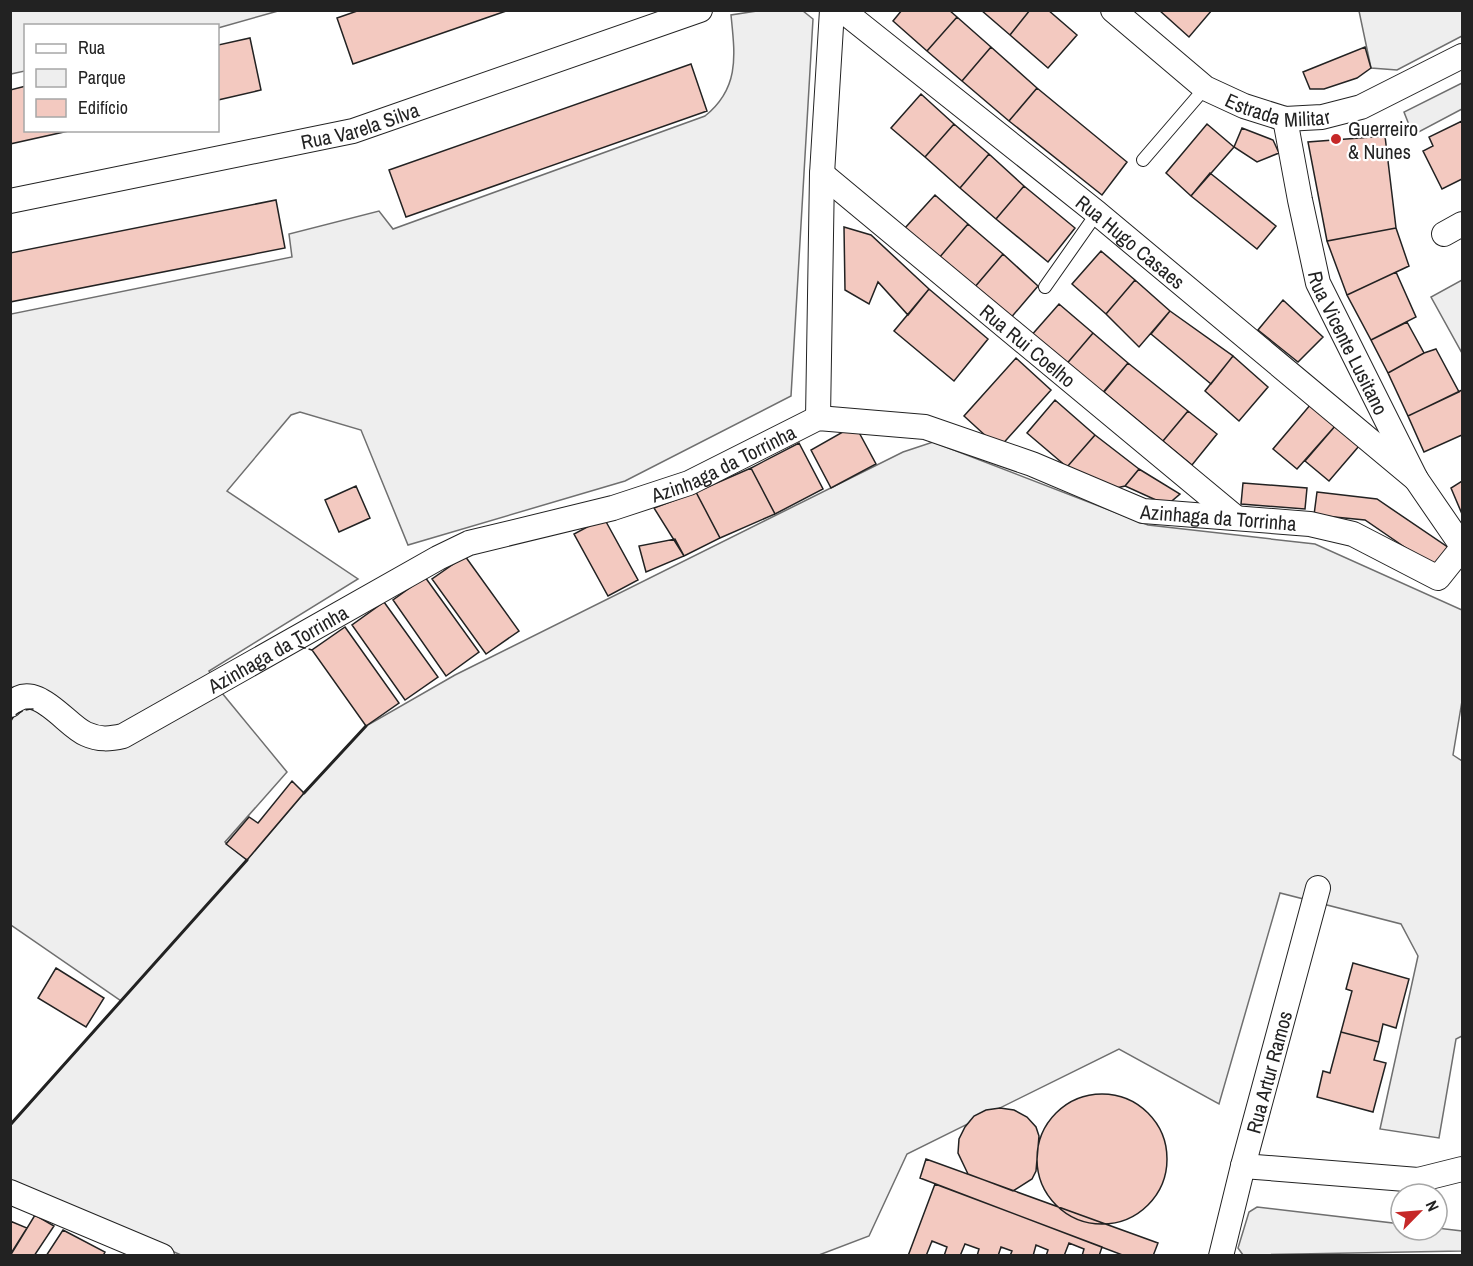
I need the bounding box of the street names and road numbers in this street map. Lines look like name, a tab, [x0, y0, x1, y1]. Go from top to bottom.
street label: Estrada Militar	[1221, 86, 1333, 133]
street label: Rua Varela Silva	[298, 96, 423, 155]
street label: Rua Hugo Casaes	[1071, 188, 1191, 295]
street label: Rua Vicente Lusitano	[1302, 268, 1395, 419]
street label: Rua Rui Coelho	[975, 298, 1082, 393]
street label: Azinhaga da Torrinha	[647, 418, 800, 508]
street label: Azinhaga da Torrinha	[1138, 497, 1297, 536]
street label: Azinhaga da Torrinha	[202, 598, 352, 699]
street label: Rua Artur Ramos	[1239, 1008, 1298, 1136]

